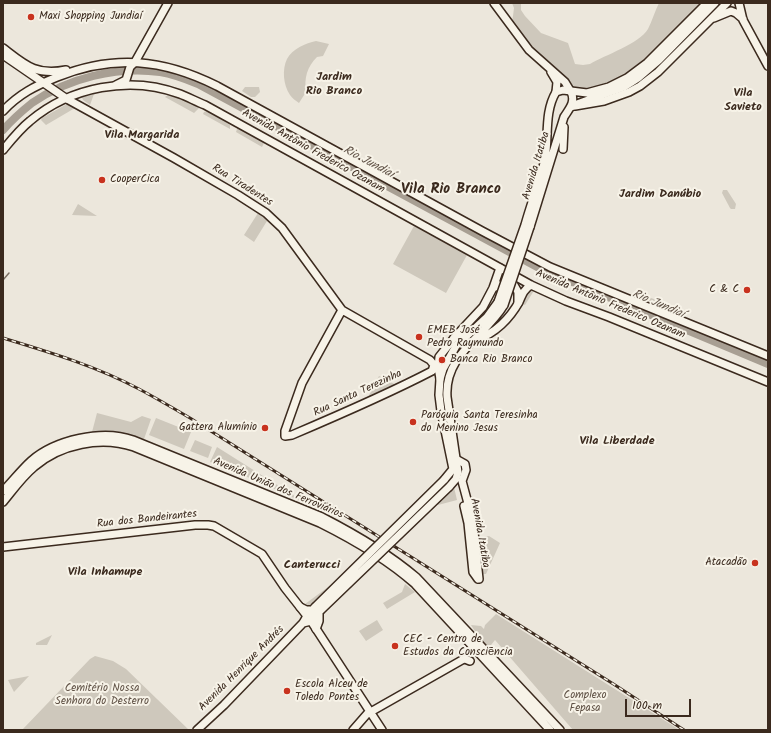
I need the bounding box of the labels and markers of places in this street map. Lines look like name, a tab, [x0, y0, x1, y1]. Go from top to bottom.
place label: Maxi Shopping Jundiaí	[39, 10, 142, 24]
marker: Maxi Shopping Jundiaí	[26, 12, 36, 22]
place label: CooperCica	[110, 173, 160, 187]
marker: CooperCica	[97, 175, 107, 185]
place label: C & C	[709, 283, 739, 297]
marker: C & C	[742, 285, 752, 295]
place label: EMEB José Pedro Raymundo	[427, 324, 504, 350]
marker: EMEB José Pedro Raymundo	[414, 332, 424, 342]
place label: Banca Rio Branco	[450, 353, 532, 367]
marker: Banca Rio Branco	[437, 355, 447, 365]
place label: Paróquia Santa Teresinha do Menino Jesus	[421, 409, 538, 435]
marker: Paróquia Santa Teresinha do Menino Jesus	[408, 417, 418, 427]
place label: Gattera Alumínio	[179, 421, 257, 435]
marker: Gattera Alumínio	[260, 423, 270, 433]
place label: Atacadão	[705, 556, 747, 570]
marker: Atacadão	[750, 558, 760, 568]
place label: CEC - Centro de Estudos da Consciẽncia	[403, 633, 513, 659]
marker: CEC - Centro de Estudos da Consciẽncia	[390, 641, 400, 651]
place label: Escola Alceu de Toledo Pontes	[295, 678, 368, 704]
marker: Escola Alceu de Toledo Pontes	[282, 686, 292, 696]

